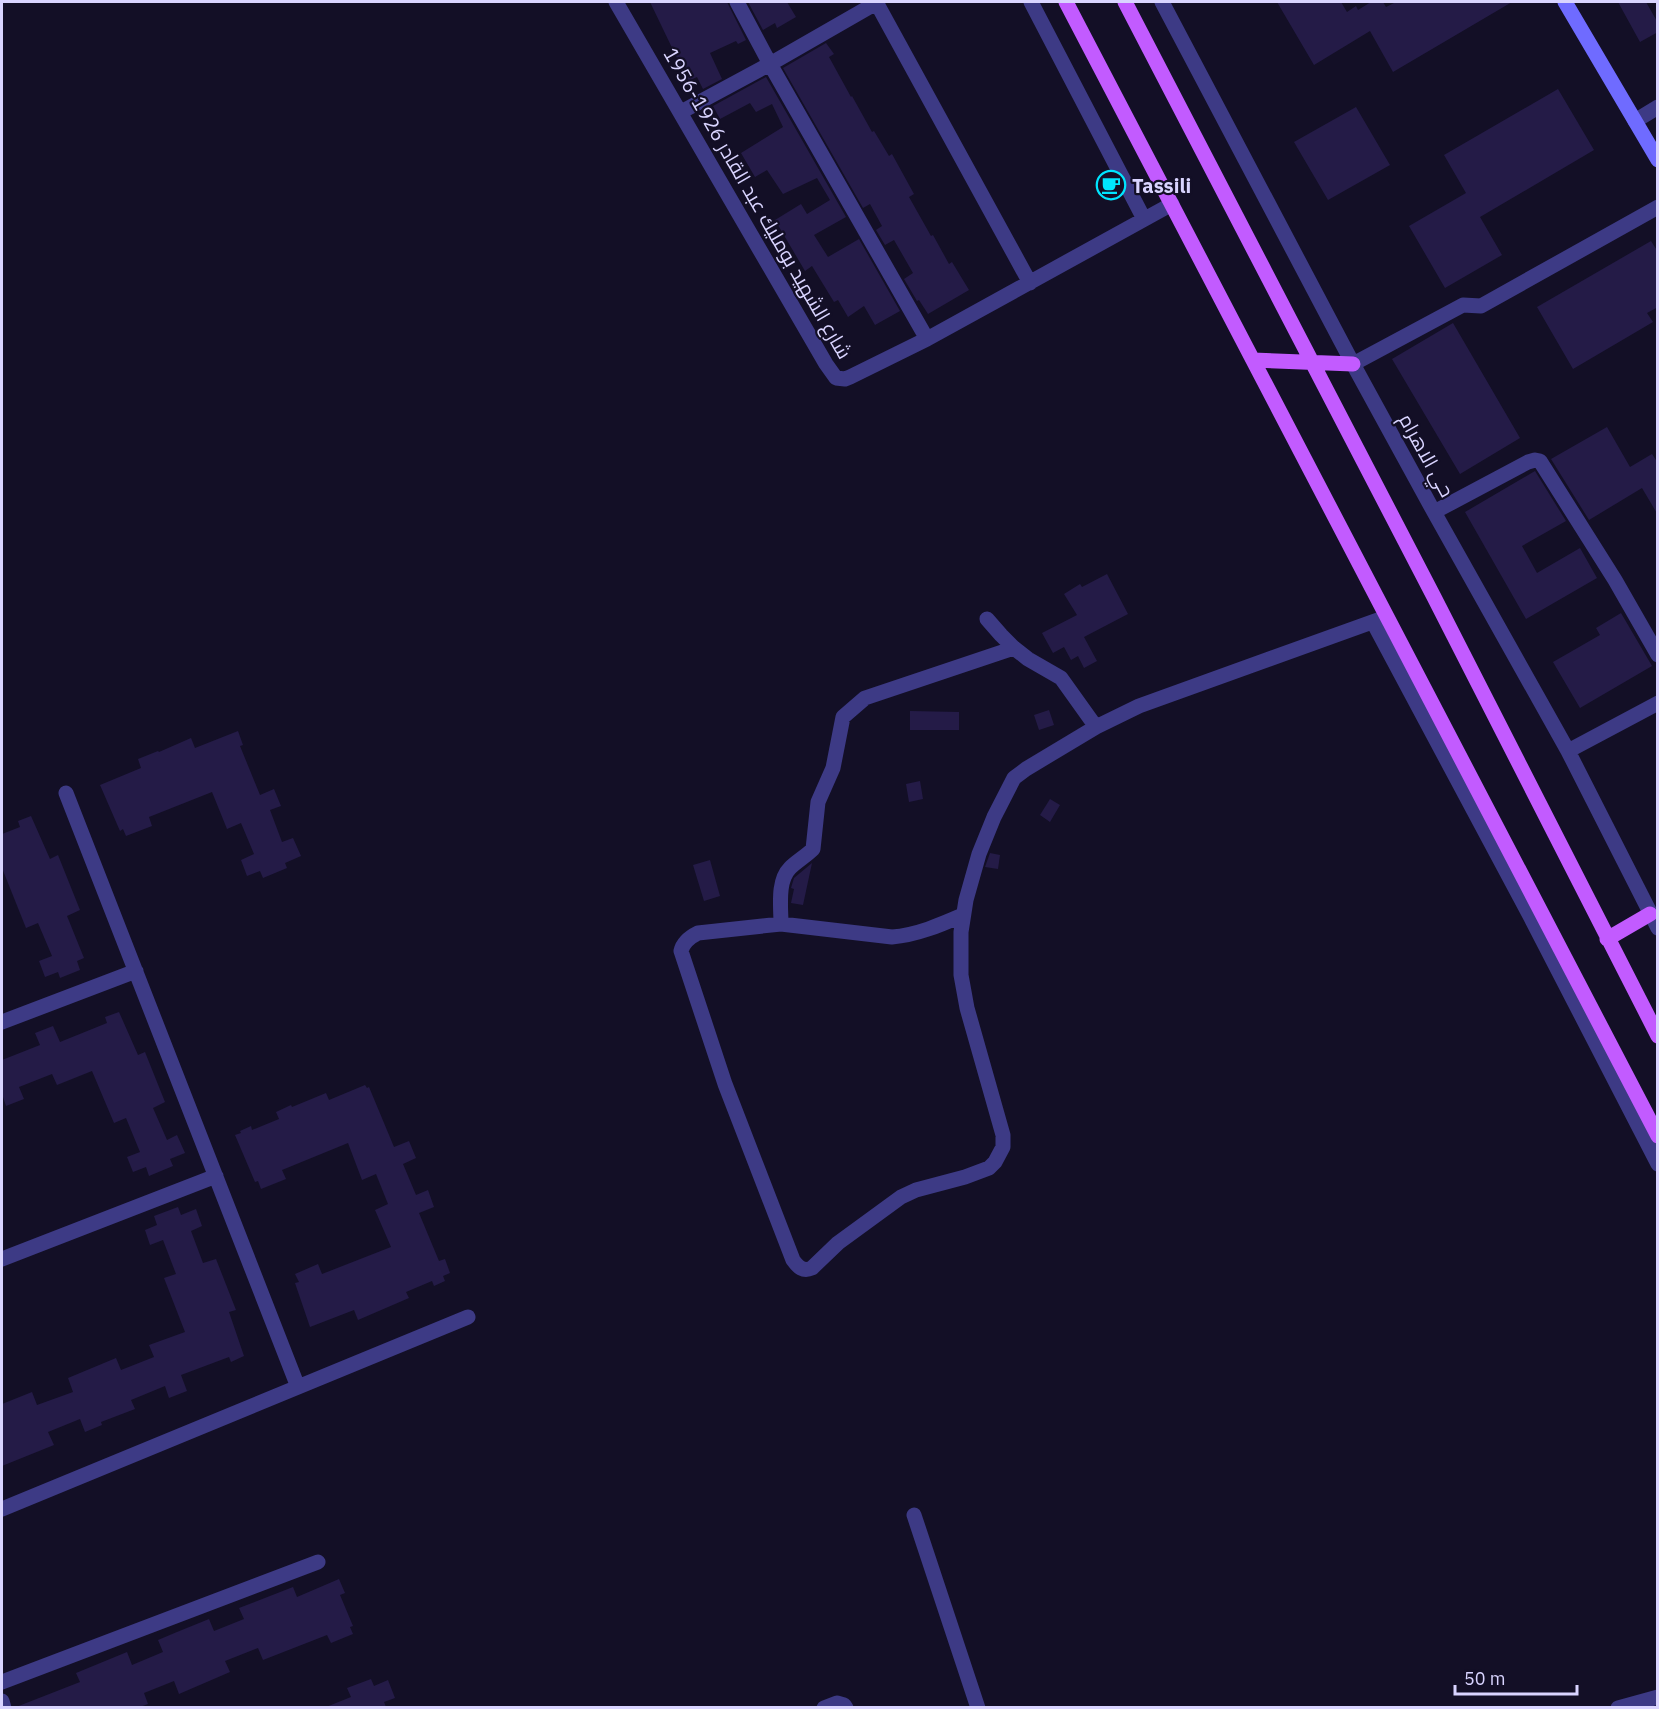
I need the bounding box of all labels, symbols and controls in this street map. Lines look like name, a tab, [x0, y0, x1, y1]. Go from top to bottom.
street label: شارع الشهيد بومليك عبد القادر 1926-1956	[657, 42, 858, 364]
cafe icon: Tassili	[1095, 169, 1127, 201]
place label: Tassili	[1132, 172, 1191, 199]
street label: حي الاهرام	[1390, 408, 1461, 503]
scale bar	[1455, 1658, 1576, 1696]
text: 50 m	[1464, 1667, 1506, 1690]

